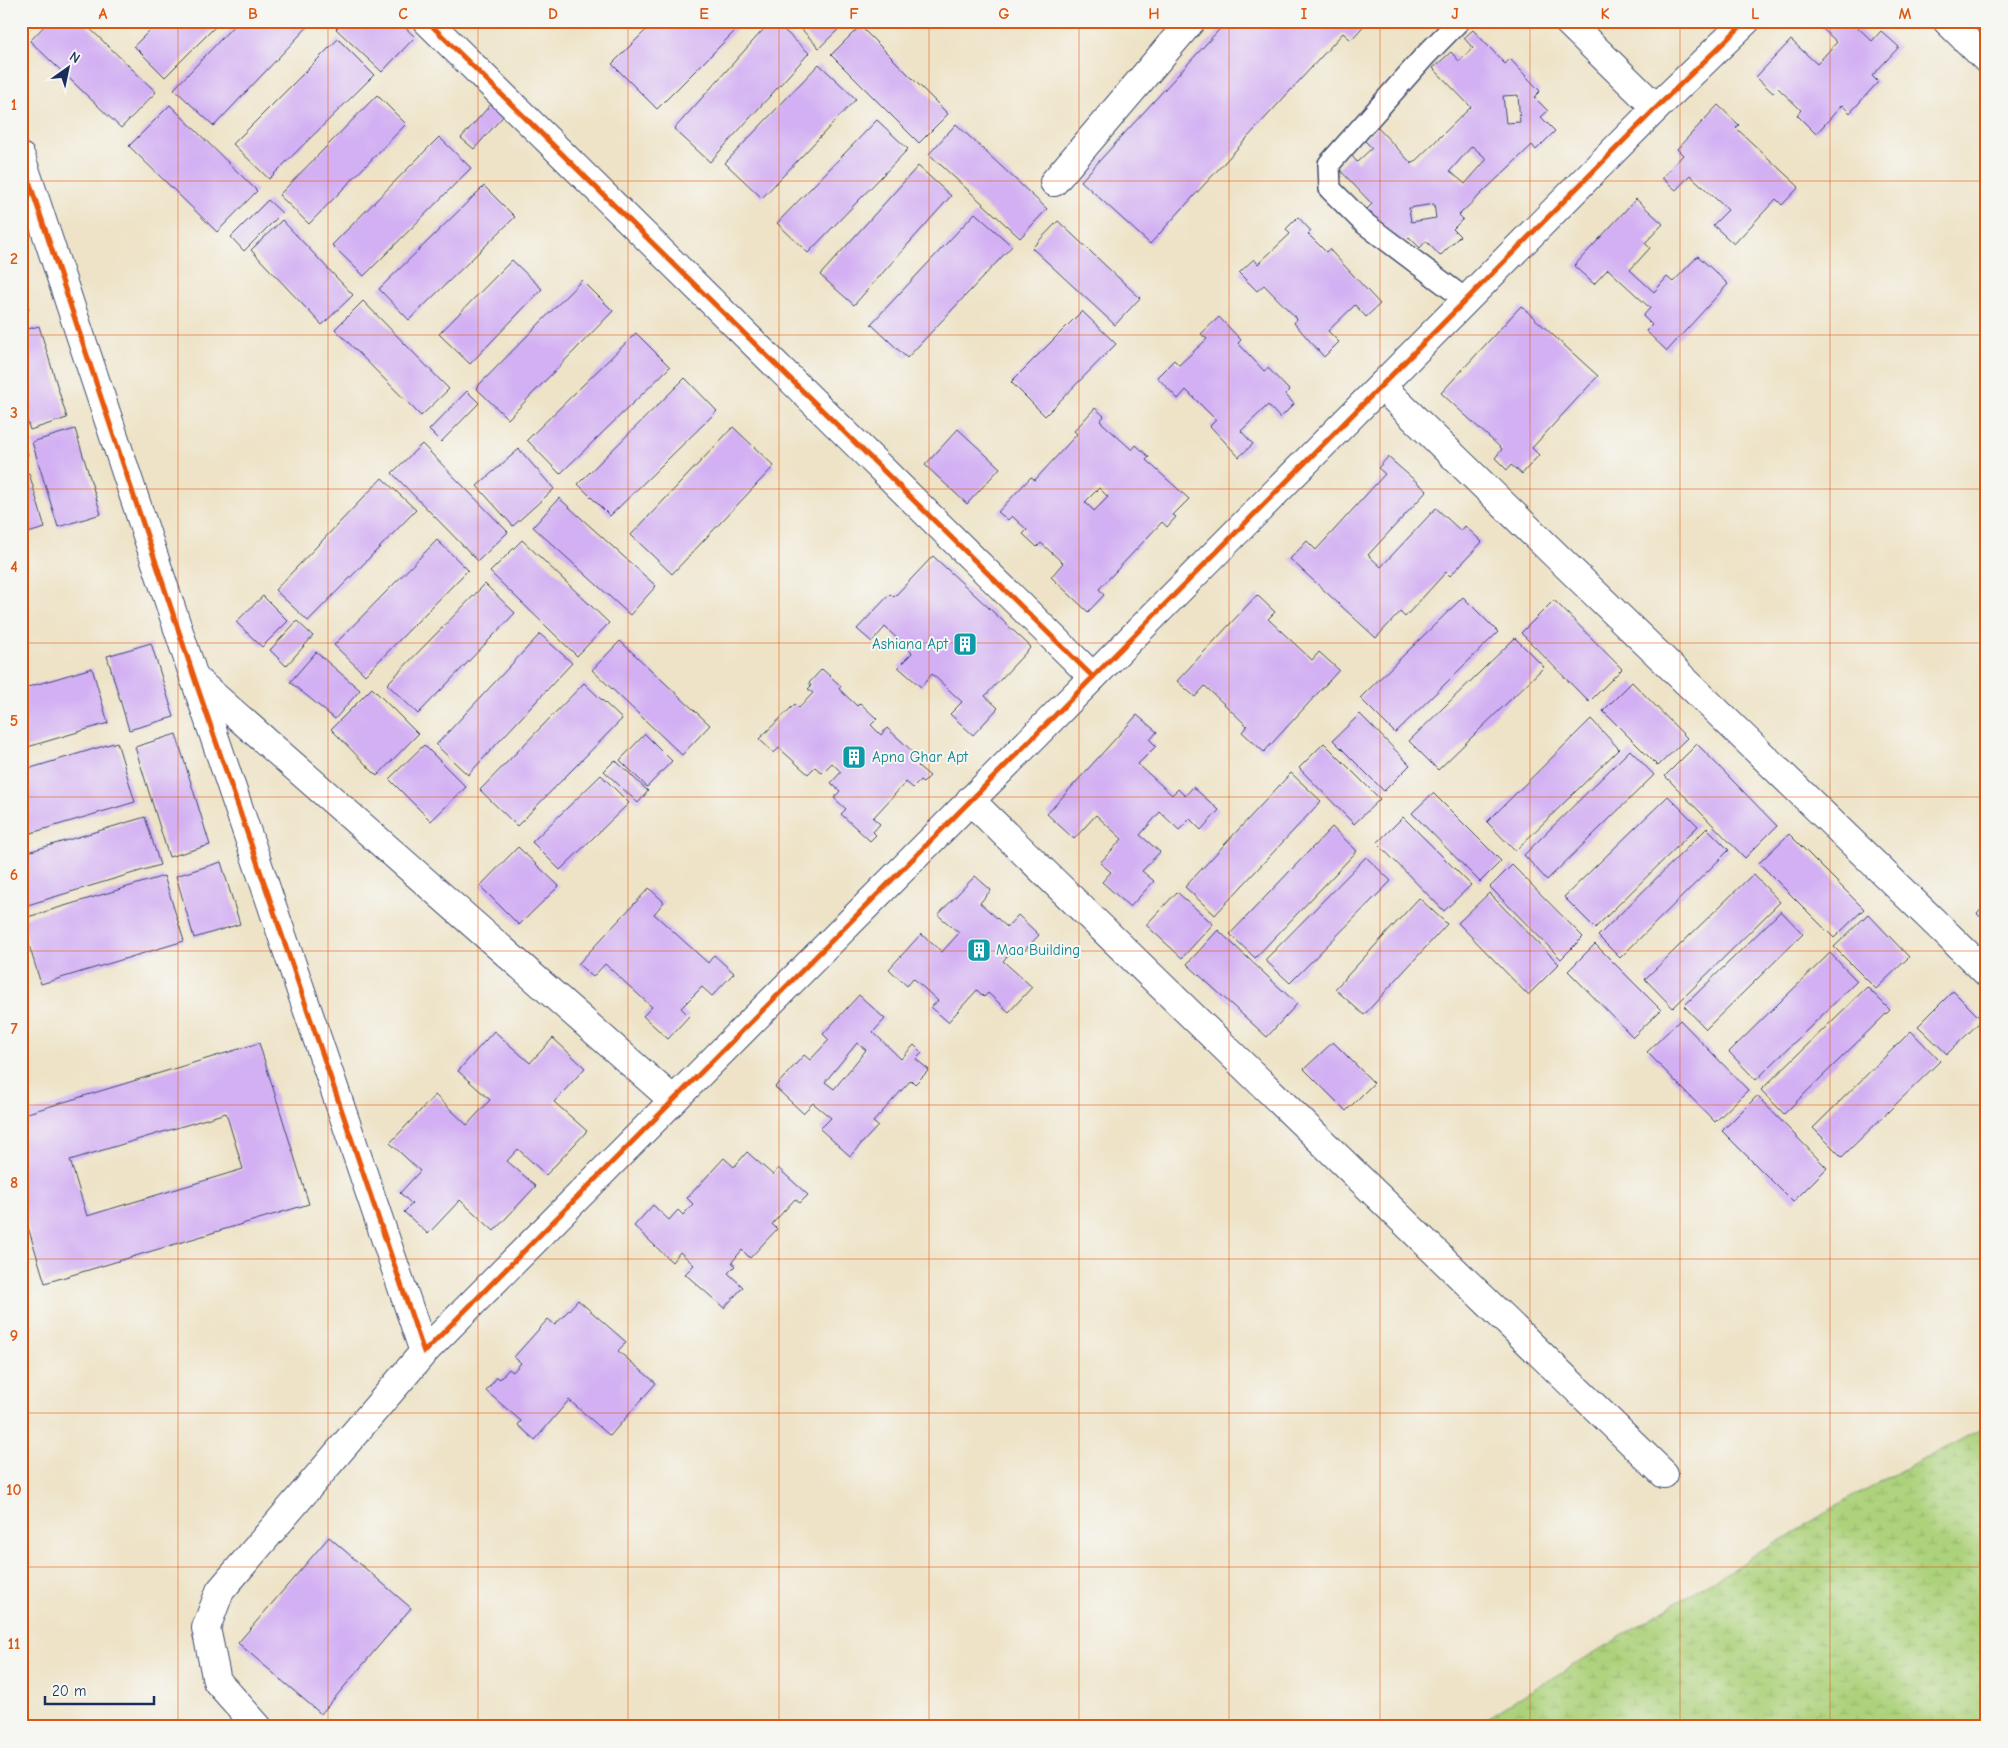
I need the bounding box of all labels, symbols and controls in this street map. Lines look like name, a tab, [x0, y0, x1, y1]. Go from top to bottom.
text: A	[99, 5, 108, 23]
text: B	[248, 5, 258, 23]
text: C	[398, 5, 408, 23]
text: D	[548, 5, 558, 23]
text: E	[699, 5, 709, 23]
text: F	[849, 5, 859, 23]
text: G	[998, 5, 1010, 23]
text: H	[1148, 5, 1160, 23]
text: I	[1301, 5, 1307, 23]
text: J	[1451, 5, 1459, 23]
text: K	[1600, 5, 1610, 23]
text: L	[1751, 5, 1759, 23]
text: M	[1899, 5, 1912, 23]
north arrow	[42, 42, 92, 92]
text: N	[66, 48, 83, 67]
text: 1	[11, 96, 17, 114]
text: 2	[10, 250, 18, 268]
text: 3	[10, 404, 18, 422]
text: 4	[10, 558, 18, 576]
building icon: Ashiana Apt	[952, 631, 978, 657]
place label: Ashiana Apt	[872, 635, 949, 653]
text: 5	[10, 712, 18, 730]
building icon: Apna Ghar Apt	[841, 744, 867, 770]
place label: Apna Ghar Apt	[872, 748, 969, 766]
text: 6	[10, 866, 18, 884]
building icon: Maa Building	[966, 937, 992, 963]
place label: Maa Building	[996, 941, 1080, 959]
text: 7	[10, 1020, 18, 1038]
text: 8	[10, 1174, 18, 1192]
text: 9	[10, 1327, 18, 1345]
text: 10	[6, 1481, 22, 1499]
text: 11	[8, 1635, 20, 1653]
scale bar	[45, 1673, 154, 1705]
text: 20 m	[52, 1682, 86, 1700]

